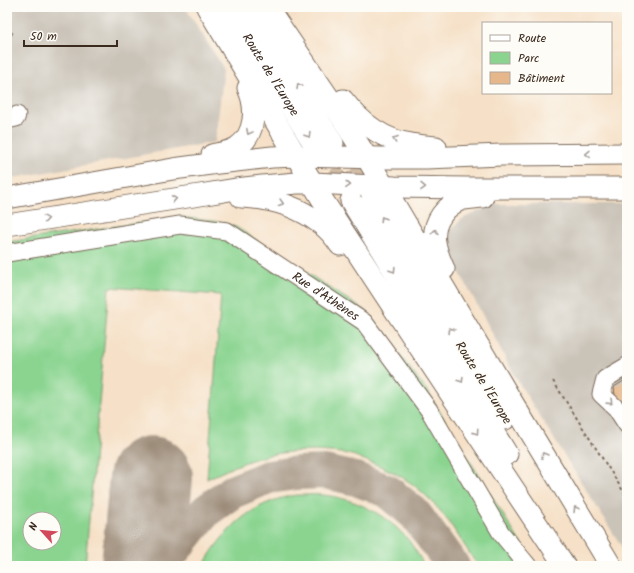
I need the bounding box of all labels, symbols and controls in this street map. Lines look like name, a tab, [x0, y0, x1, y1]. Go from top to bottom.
scale bar	[24, 22, 117, 48]
legend	[482, 22, 612, 94]
text: 50 m	[30, 27, 57, 46]
street label: Route de l'Europe	[237, 29, 305, 121]
text: Route	[518, 29, 547, 48]
text: Parc	[518, 49, 539, 68]
text: Bâtiment	[518, 69, 565, 88]
one-way arrow	[296, 83, 303, 90]
one-way arrow	[246, 128, 253, 135]
one-way arrow	[303, 131, 311, 138]
one-way arrow	[391, 136, 398, 144]
one-way arrow	[585, 150, 591, 159]
one-way arrow	[345, 180, 352, 189]
one-way arrow	[420, 183, 426, 191]
one-way arrow	[171, 195, 177, 204]
one-way arrow	[277, 198, 284, 207]
one-way arrow	[42, 215, 49, 224]
one-way arrow	[380, 216, 387, 223]
one-way arrow	[430, 229, 439, 235]
street label: Rue d'Athènes	[288, 266, 364, 327]
one-way arrow	[389, 266, 396, 273]
one-way arrow	[448, 327, 455, 334]
street label: Route de l'Europe	[449, 337, 517, 429]
one-way arrow	[457, 376, 464, 383]
one-way arrow	[605, 397, 613, 405]
one-way arrow	[471, 428, 479, 435]
one-way arrow	[541, 452, 548, 459]
one-way arrow	[574, 506, 581, 513]
north arrow	[22, 511, 62, 551]
text: N	[24, 520, 44, 534]

